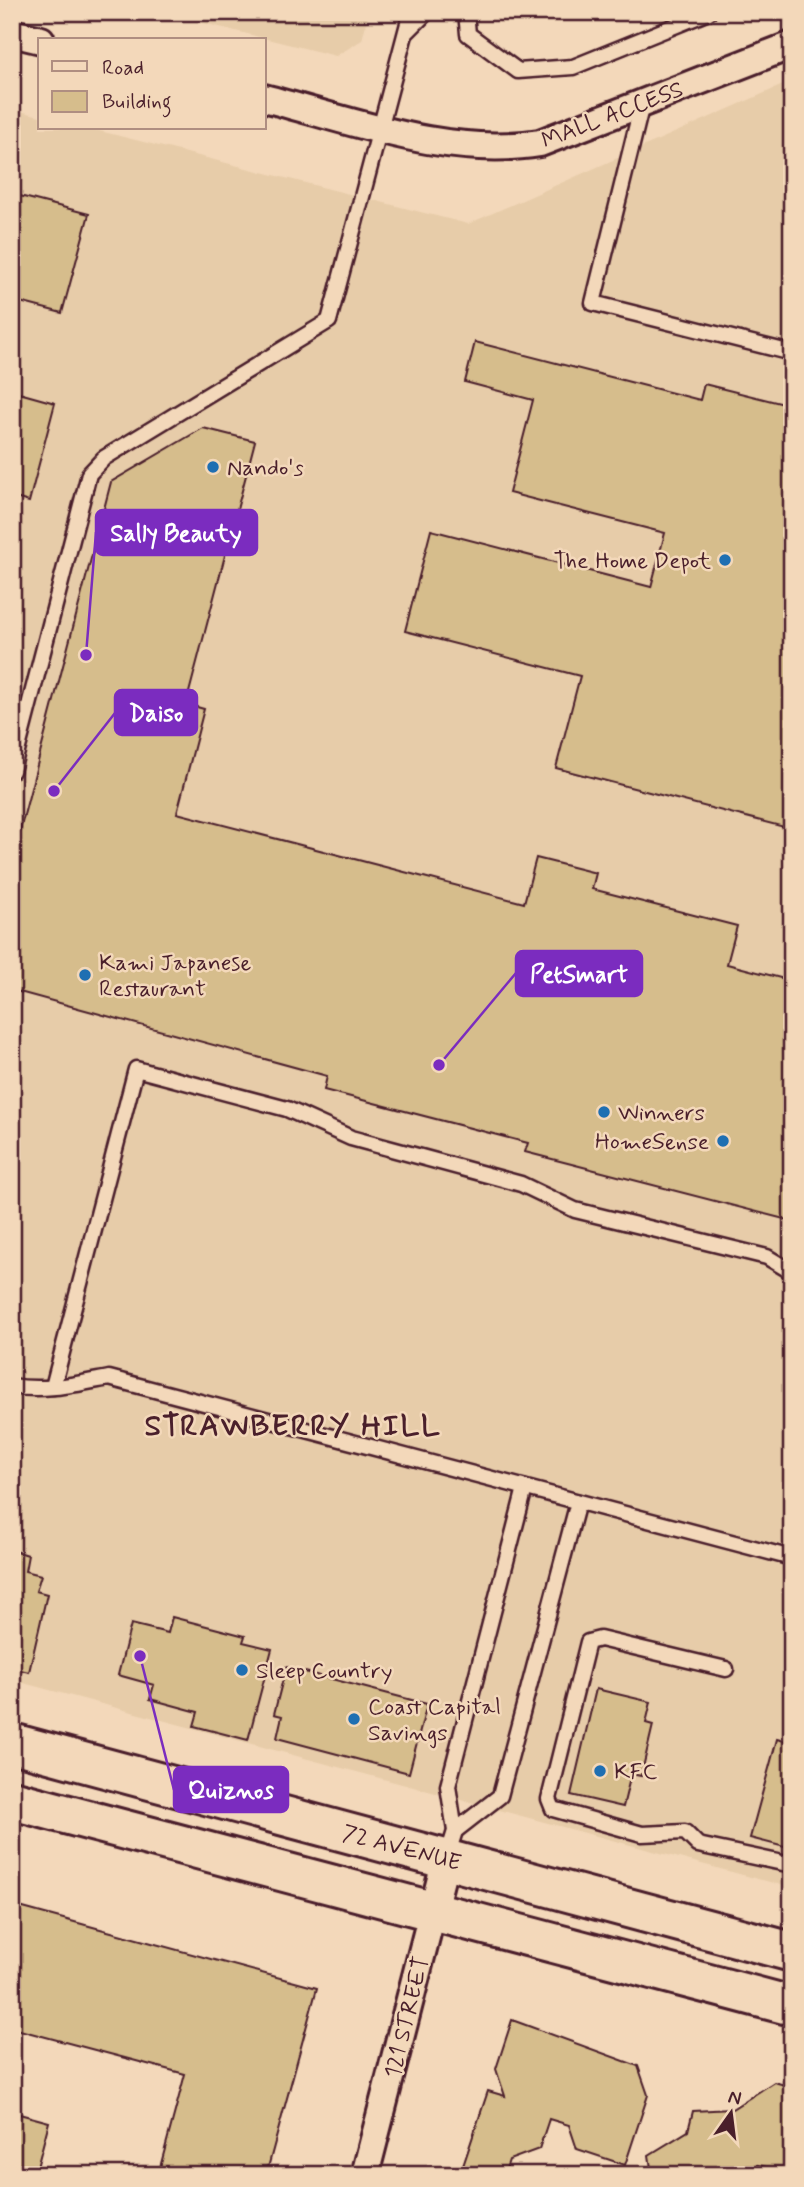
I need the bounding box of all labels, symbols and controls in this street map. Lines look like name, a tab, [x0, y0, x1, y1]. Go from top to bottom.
legend	[38, 38, 266, 130]
text: Road	[102, 54, 144, 82]
street label: MALL ACCESS	[537, 75, 688, 157]
text: Building	[102, 88, 172, 118]
place label: Nando's	[227, 454, 304, 484]
marker: Nando's	[205, 459, 221, 475]
callout: Sally Beauty	[96, 510, 257, 555]
text: Sally Beauty	[110, 519, 242, 550]
place label: The Home Depot	[554, 547, 711, 577]
marker: The Home Depot	[717, 552, 733, 568]
callout: Daiso	[115, 690, 197, 735]
text: Daiso	[129, 699, 183, 730]
place label: Kami Japanese Restaurant	[99, 949, 251, 1005]
callout: PetSmart	[516, 951, 642, 996]
text: PetSmart	[530, 960, 629, 991]
marker: Kami Japanese Restaurant	[77, 967, 93, 983]
place label: Winners	[618, 1099, 705, 1129]
marker: Winners	[596, 1104, 612, 1120]
place label: HomeSense	[595, 1128, 709, 1158]
marker: HomeSense	[715, 1133, 731, 1149]
district label: STRAWBERRY HILL	[144, 1407, 442, 1446]
place label: Sleep Country	[256, 1657, 392, 1687]
marker: Sleep Country	[234, 1662, 250, 1678]
place label: Coast Capital Savings	[368, 1693, 501, 1749]
marker: Coast Capital Savings	[346, 1711, 362, 1727]
place label: KFC	[614, 1758, 658, 1788]
marker: KFC	[592, 1763, 608, 1779]
callout: Quiznos	[174, 1767, 288, 1812]
text: Quiznos	[188, 1776, 274, 1807]
street label: 72 AVENUE	[339, 1819, 464, 1879]
street label: 121 STREET	[378, 1954, 438, 2081]
north arrow	[696, 2078, 766, 2148]
text: N	[726, 2084, 744, 2112]

